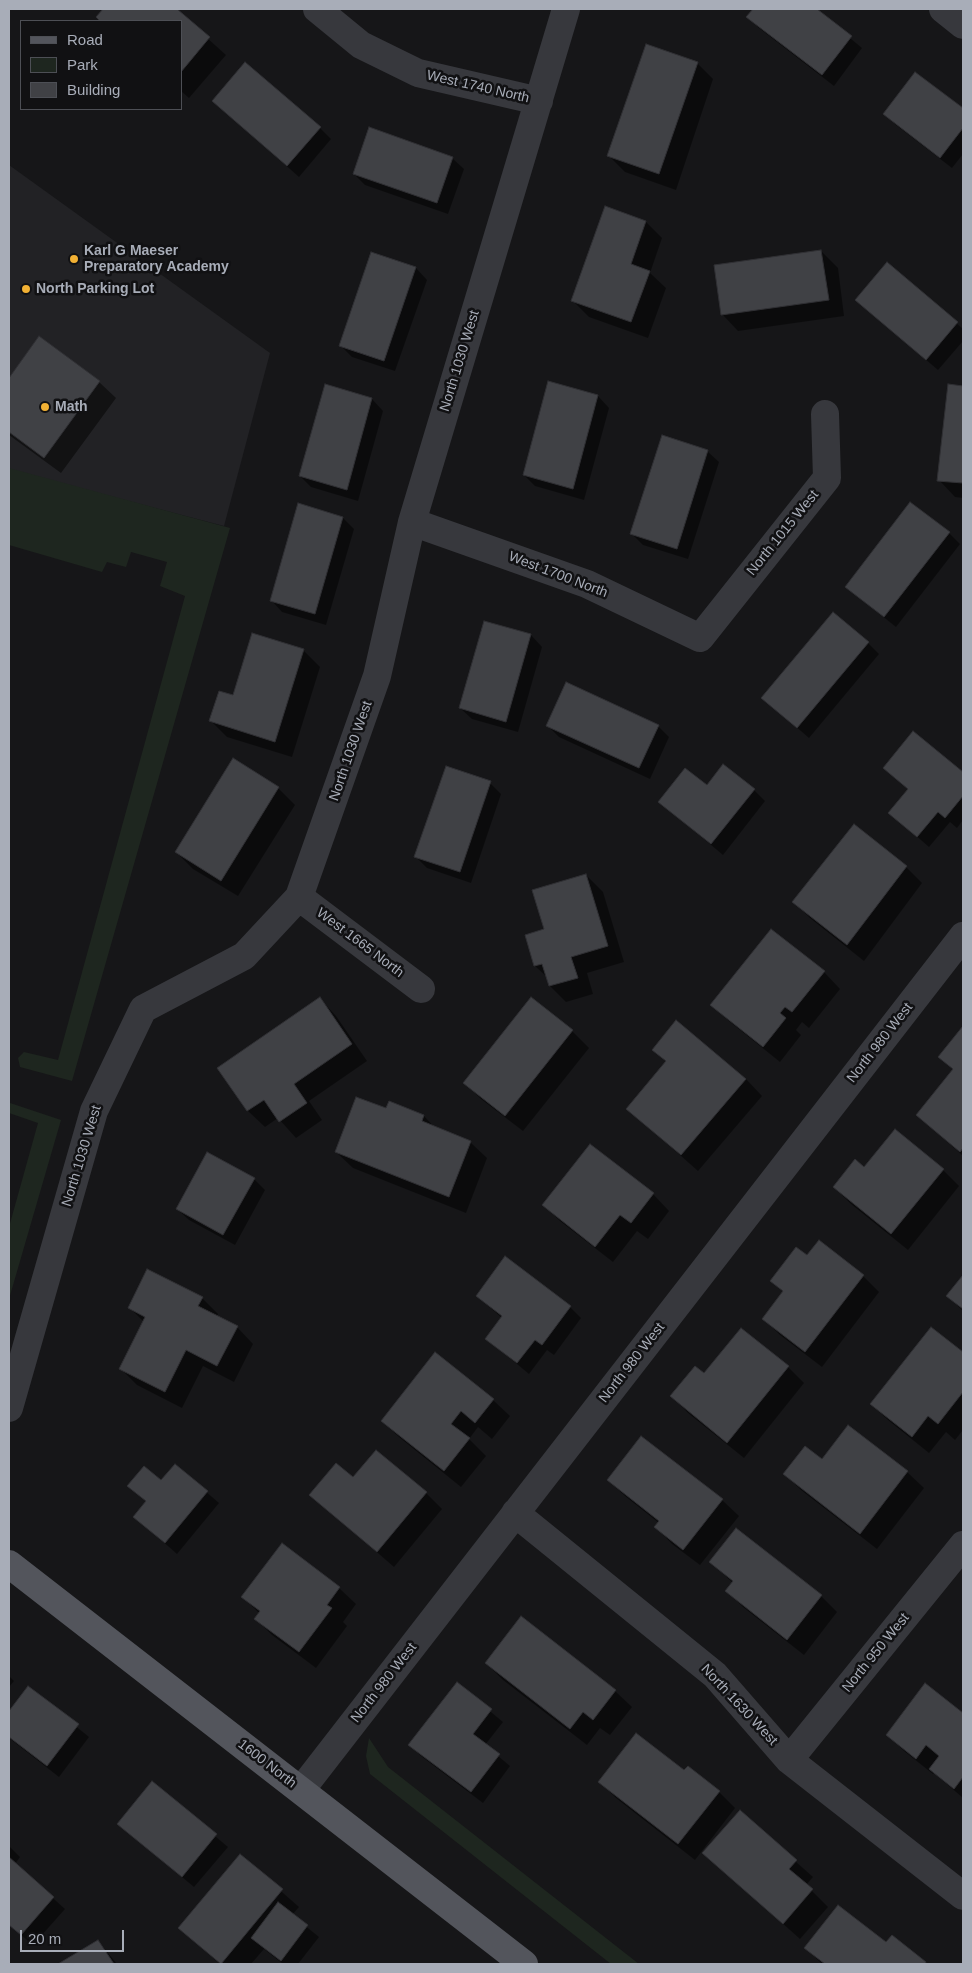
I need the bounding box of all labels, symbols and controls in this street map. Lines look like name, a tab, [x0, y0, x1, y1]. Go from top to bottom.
legend	[20, 20, 182, 110]
text: Road	[67, 31, 103, 48]
text: Park	[67, 56, 98, 73]
street label: West 1740 North	[425, 67, 531, 107]
text: Building	[67, 81, 120, 98]
place label: Karl G Maeser Preparatory Academy	[84, 243, 229, 276]
marker: Karl G Maeser Preparatory Academy	[68, 253, 80, 265]
place label: North Parking Lot	[36, 281, 154, 297]
marker: North Parking Lot	[20, 283, 32, 295]
street label: North 1030 West	[437, 308, 483, 414]
place label: Math	[55, 399, 88, 415]
marker: Math	[39, 401, 51, 413]
street label: North 1015 West	[743, 487, 823, 579]
street label: West 1700 North	[506, 548, 610, 602]
street label: North 1030 West	[326, 699, 376, 803]
street label: West 1665 North	[313, 905, 407, 981]
street label: North 980 West	[844, 1000, 916, 1086]
street label: North 1030 West	[59, 1103, 105, 1209]
street label: North 980 West	[596, 1320, 668, 1406]
street label: North 950 West	[839, 1610, 913, 1696]
street label: North 980 West	[348, 1640, 420, 1726]
street label: North 1630 West	[697, 1661, 781, 1749]
street label: 1600 North	[235, 1736, 299, 1792]
scale bar	[22, 1920, 126, 1952]
text: 20 m	[28, 1930, 61, 1947]

